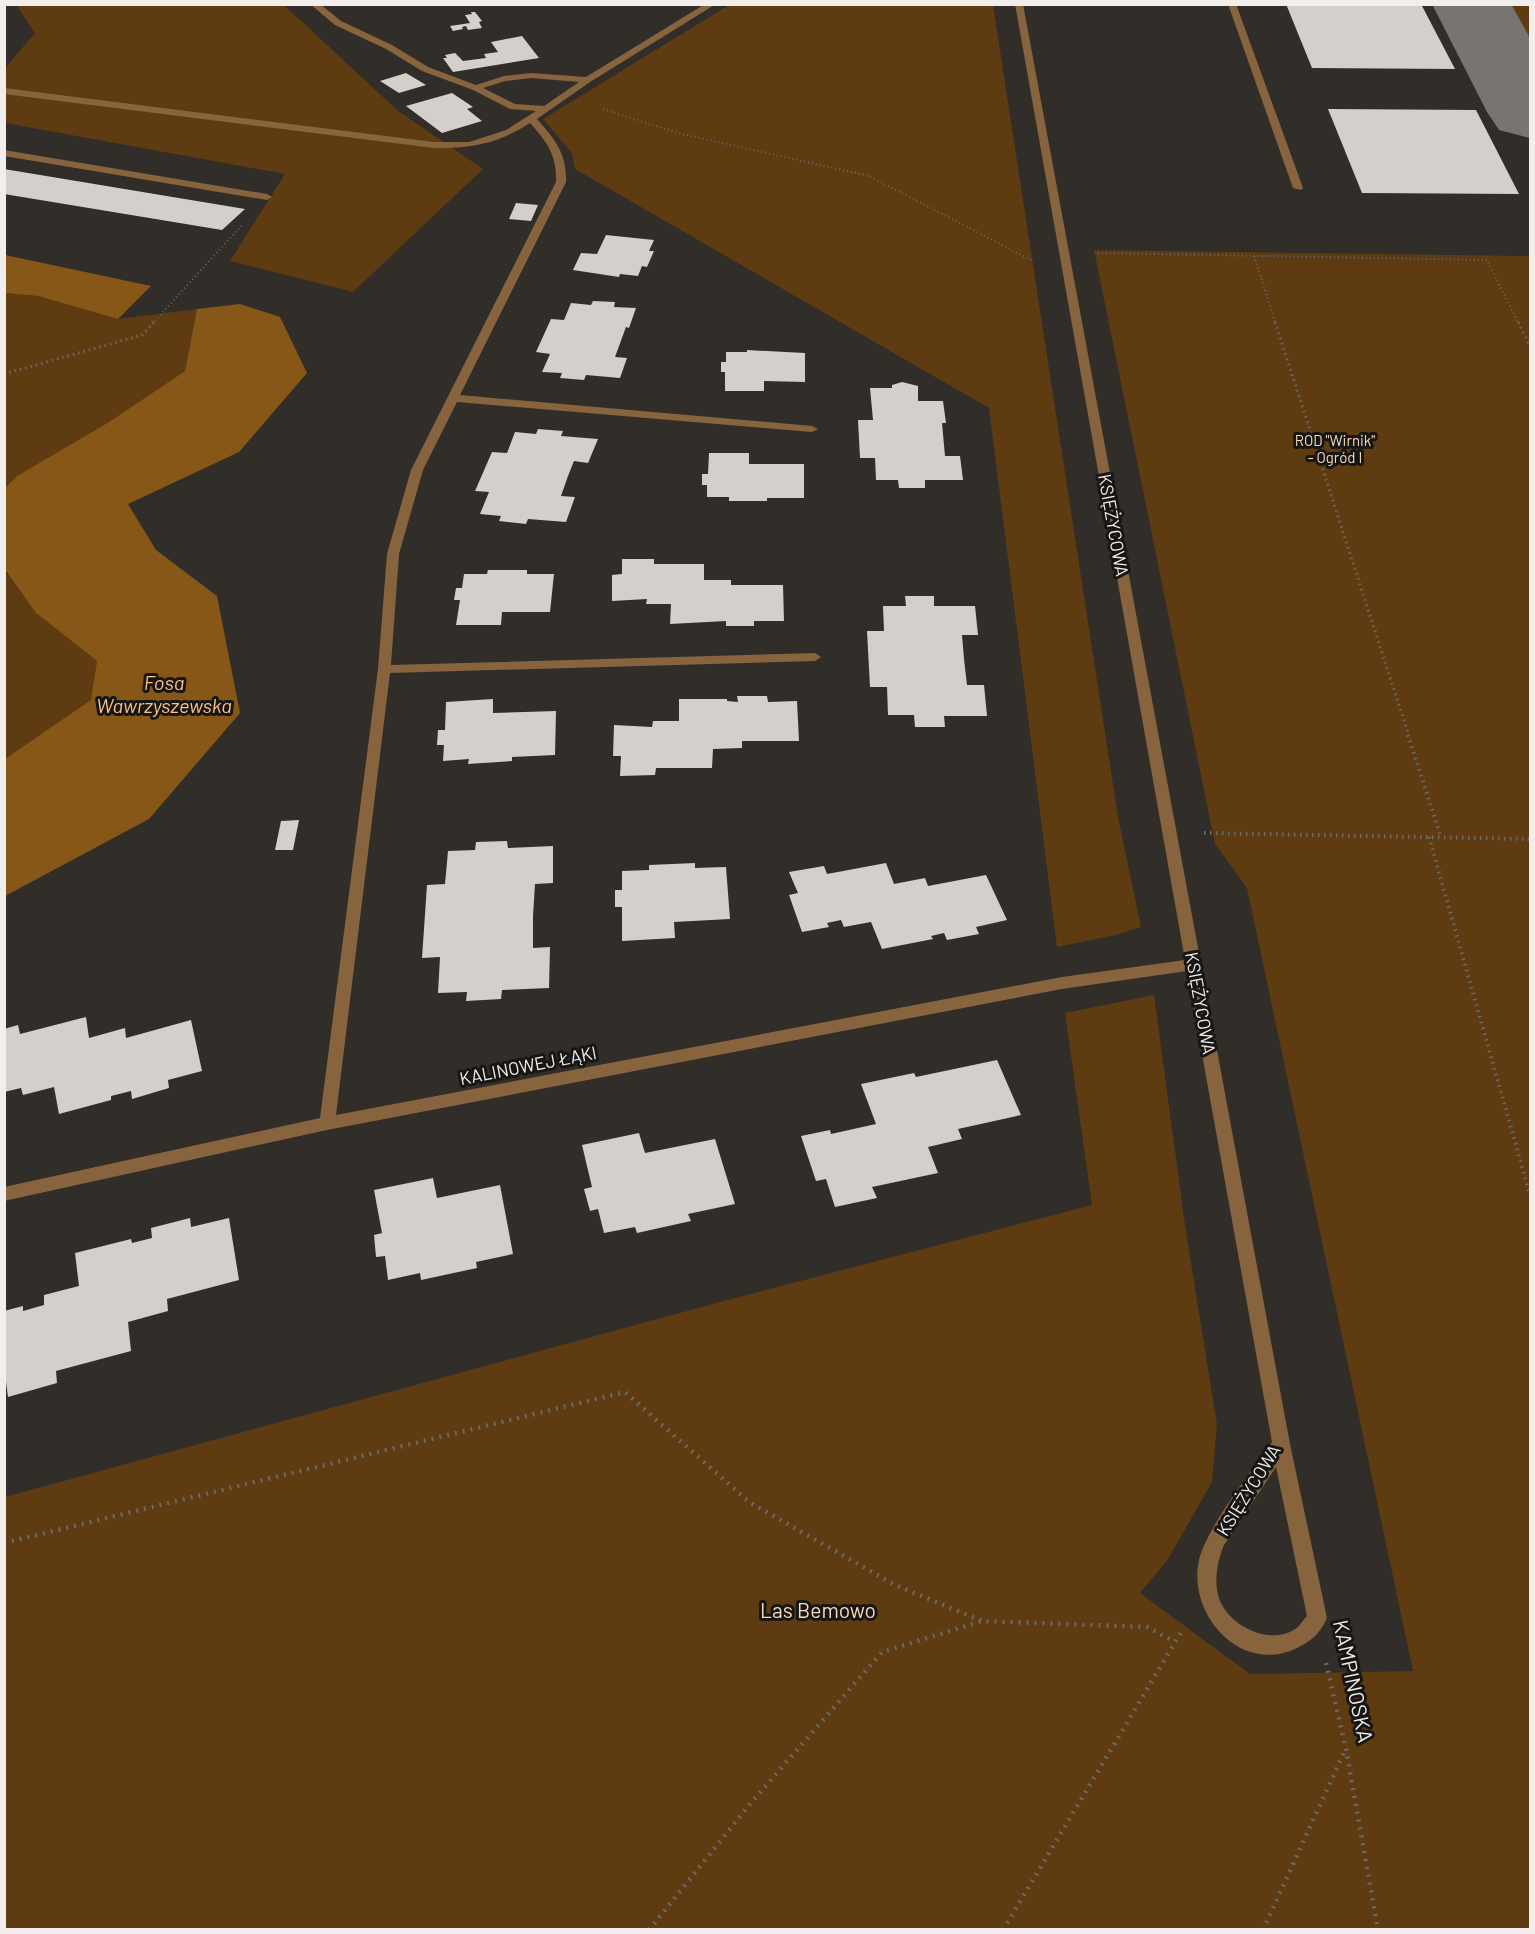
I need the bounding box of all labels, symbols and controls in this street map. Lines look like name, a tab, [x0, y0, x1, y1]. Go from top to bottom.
park label: ROD "Wirnik" - Ogród I	[1295, 431, 1375, 466]
street label: KSIĘŻYCOWA	[1094, 472, 1134, 578]
water label: Fosa Wawrzyszewska	[96, 670, 232, 717]
street label: KSIĘŻYCOWA	[1181, 950, 1221, 1056]
street label: KALINOWEJ ŁĄKI	[458, 1041, 598, 1089]
street label: KSIĘŻYCOWA	[1211, 1440, 1285, 1540]
park label: Las Bemowo	[760, 1597, 876, 1622]
street label: KAMPINOSKA	[1329, 1617, 1379, 1745]

